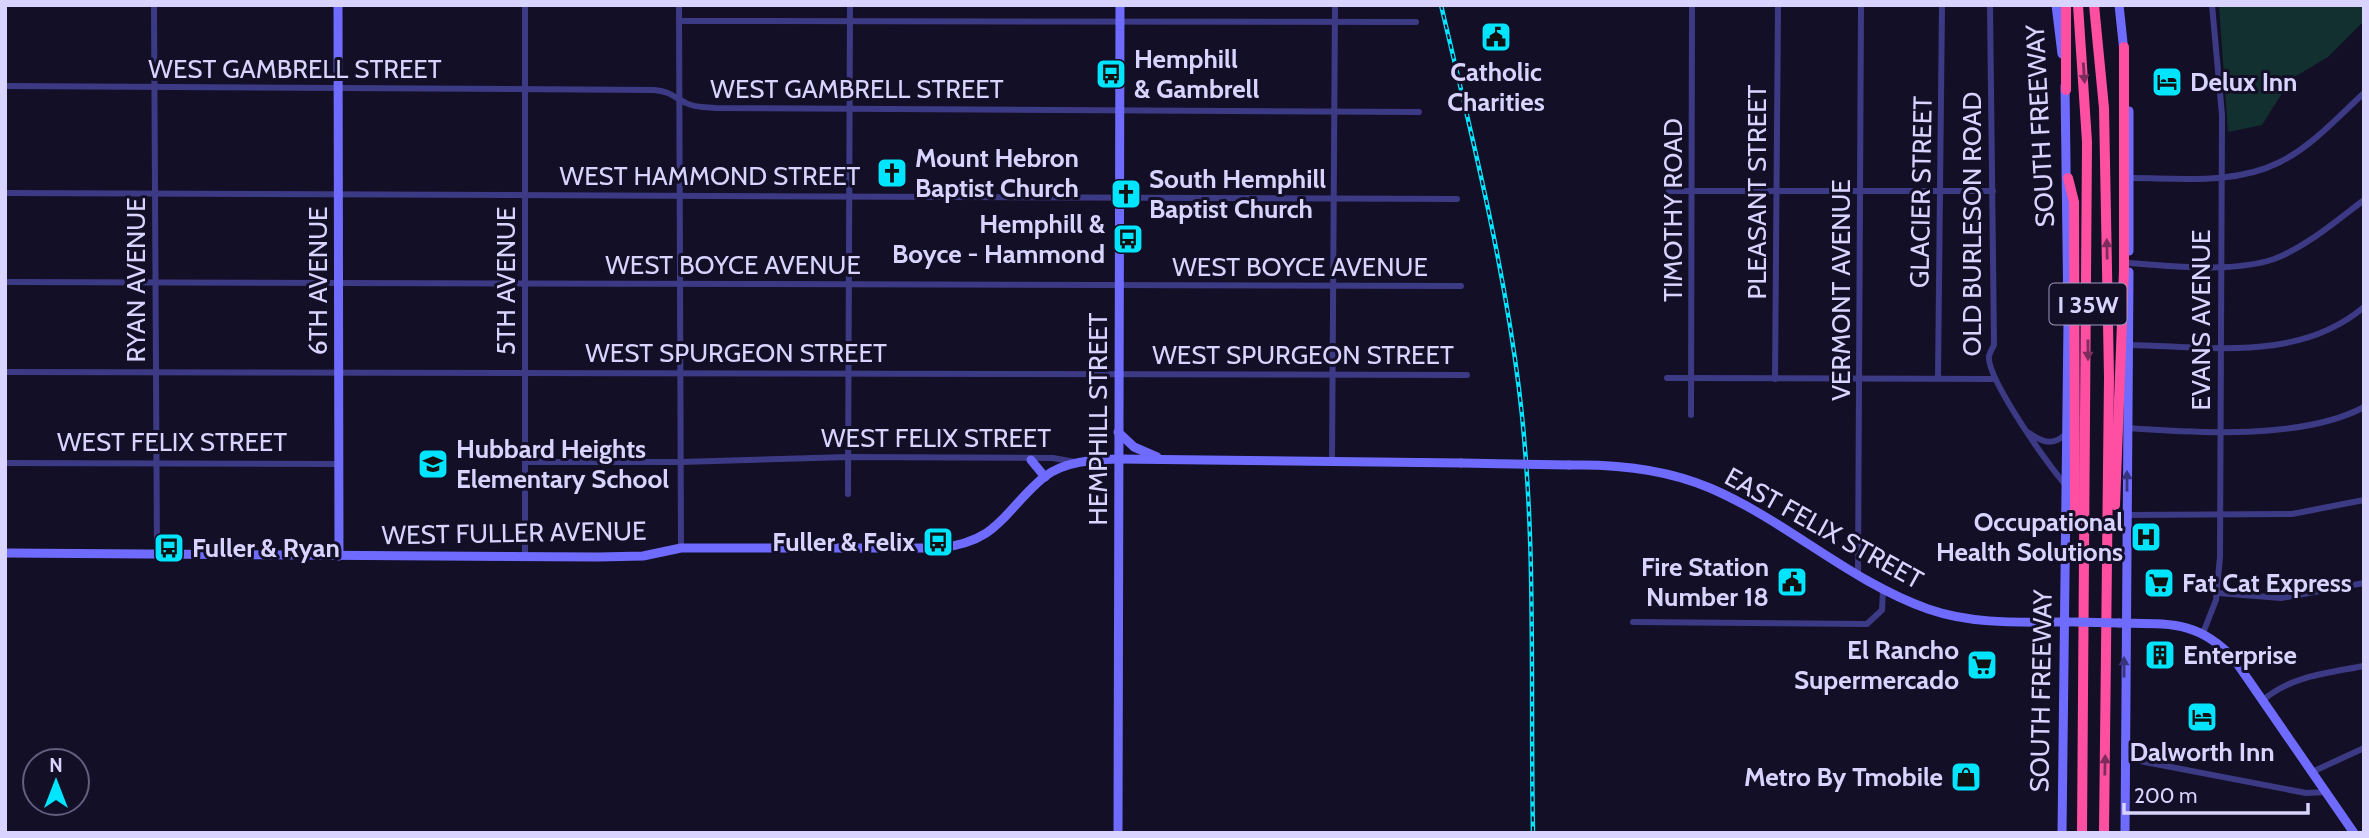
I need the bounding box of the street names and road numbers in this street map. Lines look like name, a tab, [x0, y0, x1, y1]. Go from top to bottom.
street label: SOUTH FREEWAY	[2019, 24, 2061, 228]
street label: WEST GAMBRELL STREET	[148, 53, 442, 85]
street label: WEST GAMBRELL STREET	[710, 73, 1004, 105]
street label: PLEASANT STREET	[1741, 84, 1773, 299]
street label: OLD BURLESON ROAD	[1956, 92, 1988, 356]
street label: GLACIER STREET	[1903, 96, 1939, 288]
street label: TIMOTHY ROAD	[1657, 118, 1689, 302]
street label: WEST HAMMOND STREET	[560, 160, 861, 192]
street label: VERMONT AVENUE	[1825, 179, 1857, 401]
street label: RYAN AVENUE	[120, 197, 152, 363]
street label: 6TH AVENUE	[302, 207, 334, 355]
street label: 5TH AVENUE	[490, 207, 522, 355]
street label: EVANS AVENUE	[2185, 230, 2217, 410]
street label: WEST BOYCE AVENUE	[605, 249, 861, 281]
street label: WEST BOYCE AVENUE	[1172, 251, 1428, 283]
road number: I 35W	[2050, 284, 2126, 324]
street label: HEMPHILL STREET	[1082, 312, 1114, 525]
street label: WEST SPURGEON STREET	[585, 337, 887, 369]
street label: WEST SPURGEON STREET	[1152, 339, 1454, 371]
street label: WEST FELIX STREET	[821, 422, 1051, 454]
street label: WEST FELIX STREET	[57, 426, 287, 458]
street label: EAST FELIX STREET	[1719, 460, 1929, 596]
street label: WEST FULLER AVENUE	[381, 515, 647, 551]
street label: SOUTH FREEWAY	[2023, 589, 2059, 793]

